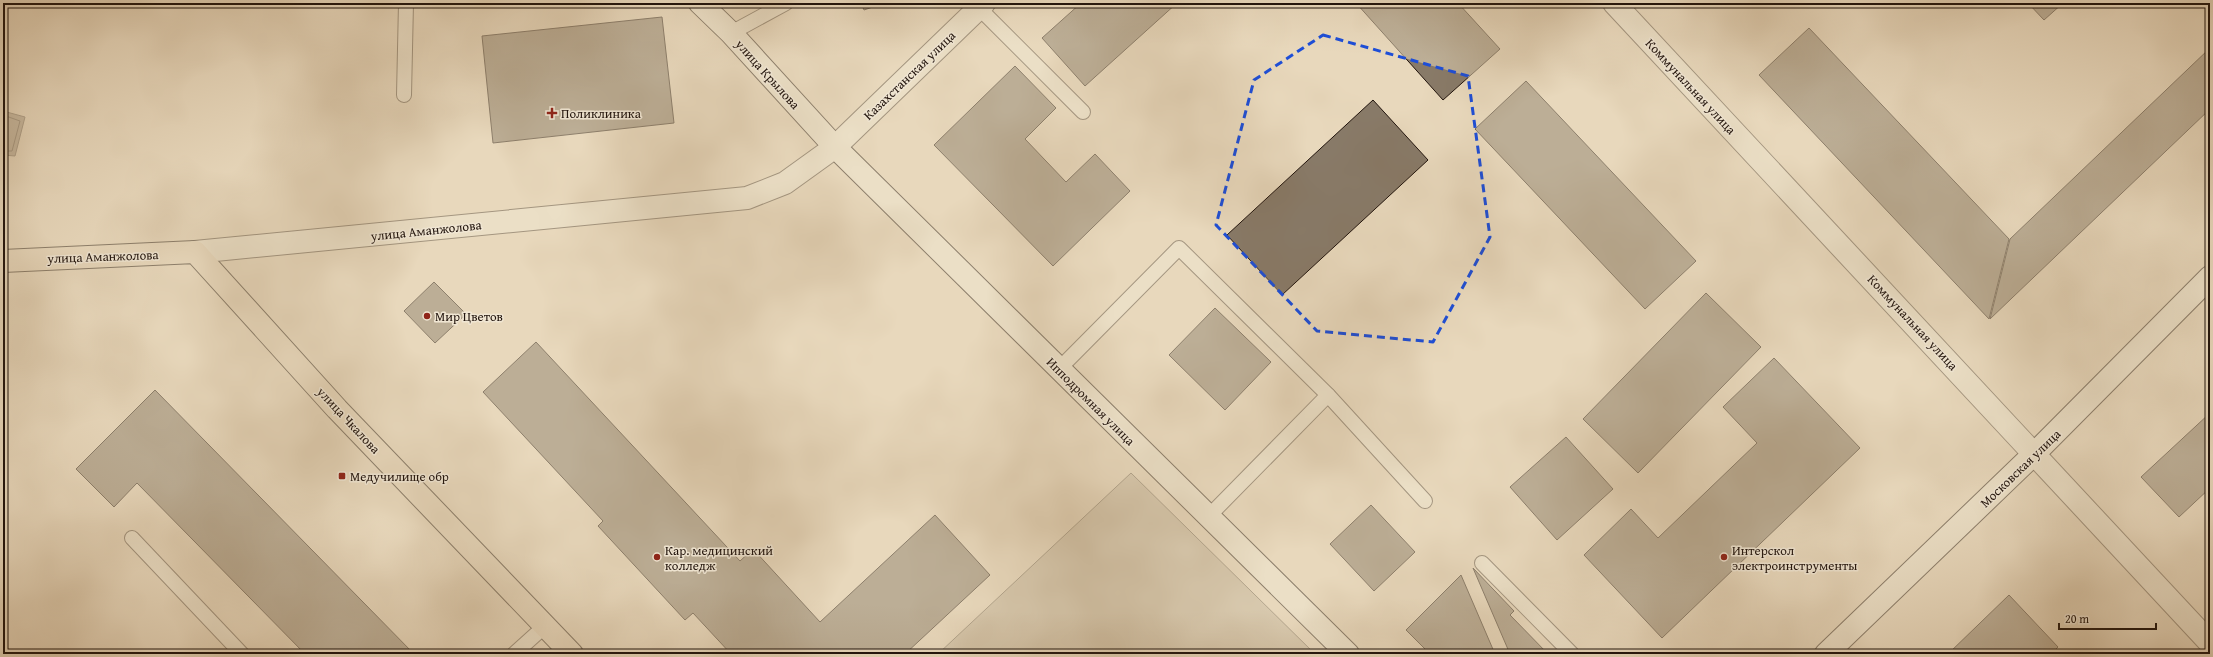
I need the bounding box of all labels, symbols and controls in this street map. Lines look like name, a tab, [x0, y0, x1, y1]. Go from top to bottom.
street label: Казахстанская улица	[859, 26, 960, 124]
street label: улица Крылова	[730, 34, 805, 114]
street label: Коммунальная улица	[1641, 34, 1741, 139]
place label: Поликлиника	[561, 104, 642, 123]
marker: Поликлиника	[546, 107, 558, 119]
street label: улица Аманжолова	[369, 215, 483, 246]
street label: улица Аманжолова	[46, 245, 160, 268]
street label: Коммунальная улица	[1863, 270, 1963, 375]
place label: Мир Цветов	[435, 307, 503, 326]
marker: Мир Цветов	[422, 311, 432, 321]
street label: Ипподромная улица	[1042, 353, 1140, 450]
street label: улица Чкалова	[312, 382, 385, 459]
street label: Московская улица	[1976, 424, 2066, 512]
place label: Медучилище обр	[350, 467, 449, 486]
marker: Медучилище обр	[337, 471, 347, 481]
place label: Кар. медицинский колледж	[665, 541, 773, 575]
place label: Интерскол электроинструменты	[1732, 541, 1857, 575]
marker: Кар. медицинский колледж	[652, 552, 662, 562]
marker: Интерскол электроинструменты	[1719, 552, 1729, 562]
scale bar	[2059, 605, 2156, 631]
text: 20 m	[2065, 610, 2089, 627]

